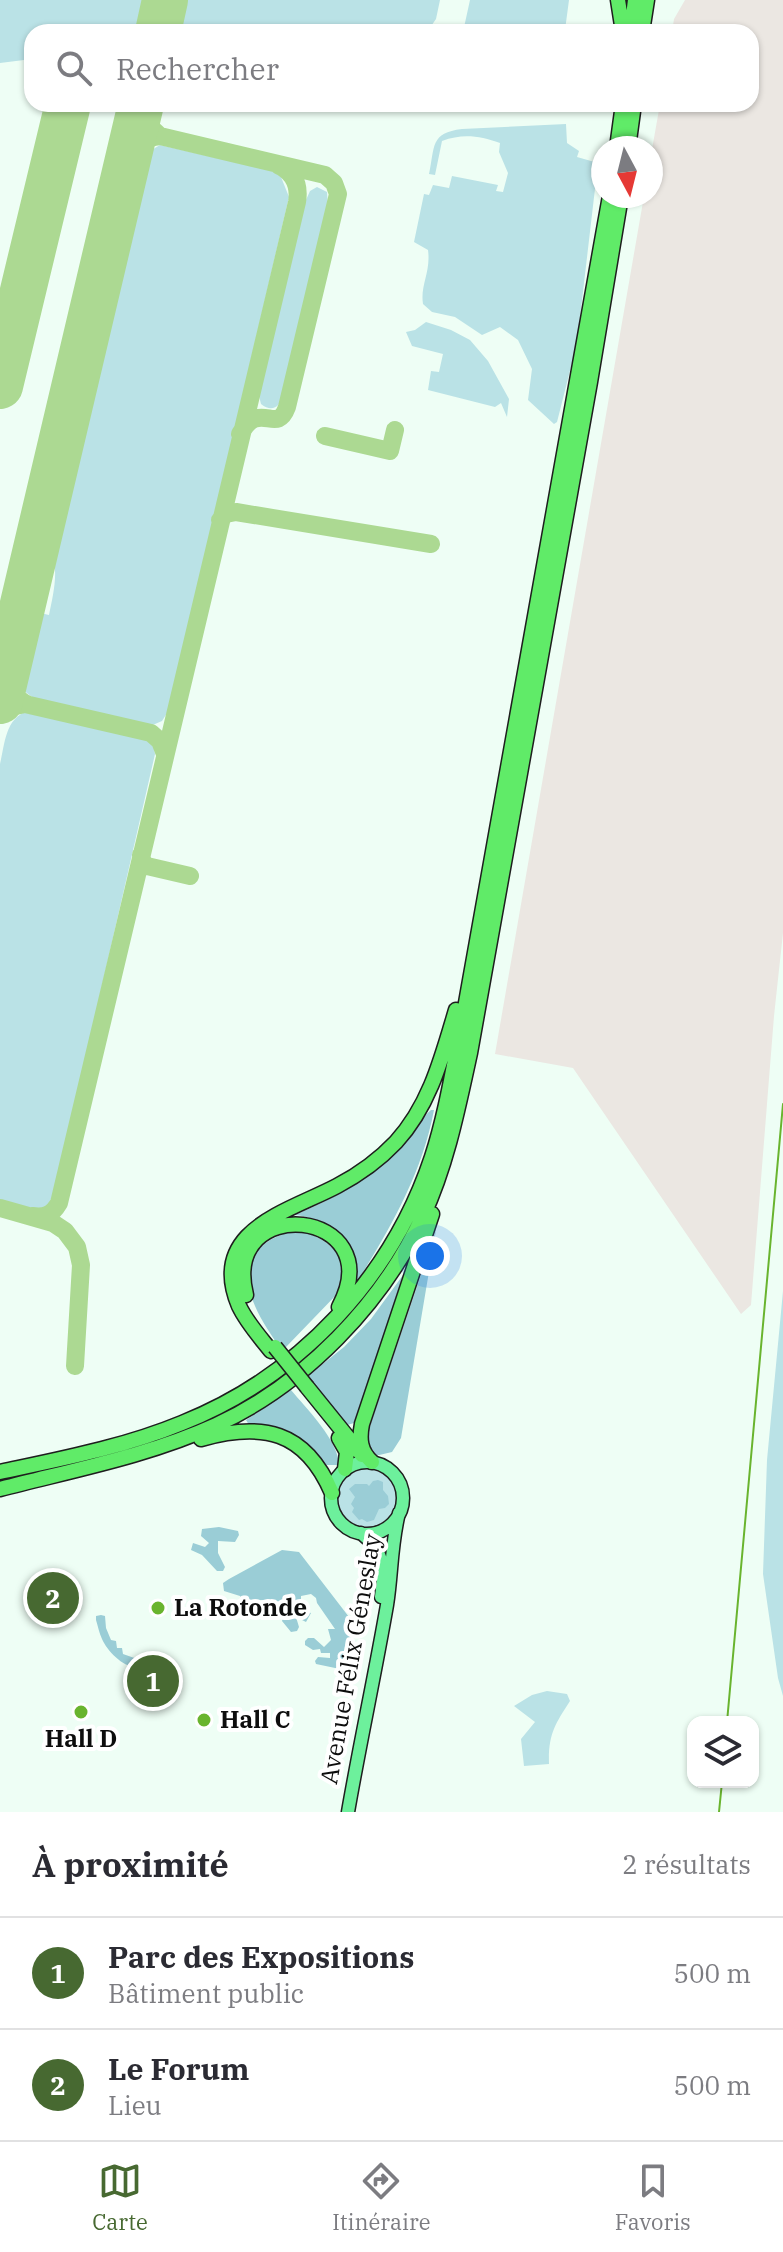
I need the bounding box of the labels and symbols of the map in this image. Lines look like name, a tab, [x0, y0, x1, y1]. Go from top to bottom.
north arrow	[591, 136, 663, 208]
your location	[410, 1236, 450, 1276]
street label: Avenue Félix Géneslay	[312, 1531, 388, 1786]
pin: 2	[27, 1568, 79, 1628]
place label: La Rotonde	[174, 1591, 307, 1623]
marker: La Rotonde	[149, 1599, 167, 1617]
pin: 1	[127, 1651, 179, 1711]
marker: Hall D	[72, 1703, 90, 1721]
place label: Hall C	[220, 1703, 290, 1735]
marker: Hall C	[195, 1711, 213, 1729]
place label: Hall D	[45, 1722, 117, 1754]

